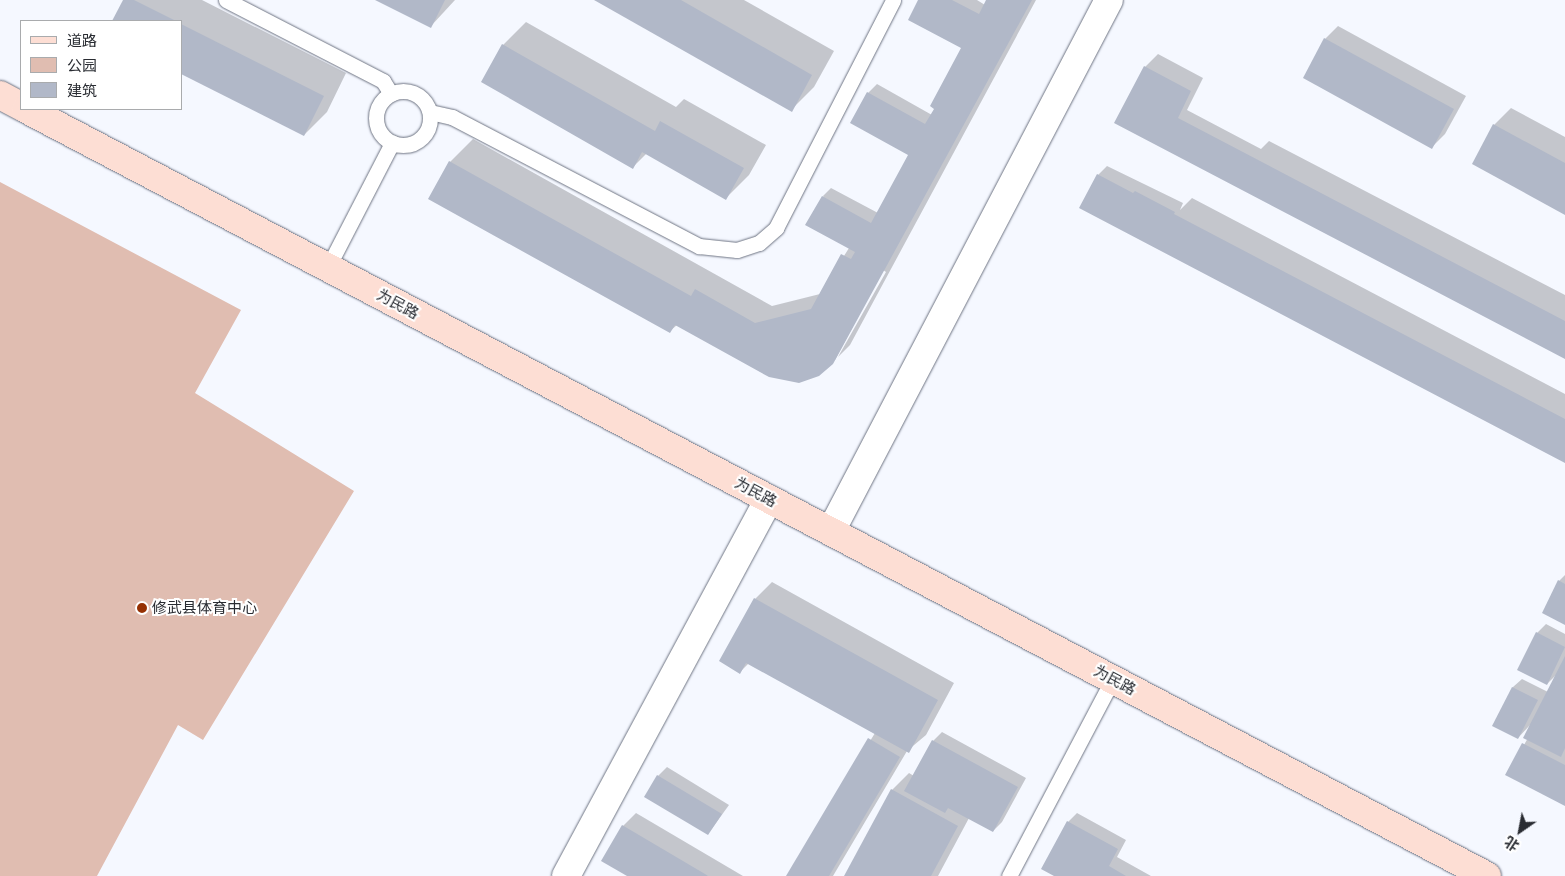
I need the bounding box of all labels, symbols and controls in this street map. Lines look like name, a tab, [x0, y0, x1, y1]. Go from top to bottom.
legend	[20, 20, 182, 110]
text: 道路	[67, 31, 97, 50]
text: 公园	[67, 56, 97, 75]
text: 建筑	[67, 81, 97, 100]
street label: 为民路	[374, 285, 422, 323]
street label: 为民路	[732, 473, 780, 511]
place label: 修武县体育中心	[152, 599, 257, 617]
marker: 修武县体育中心	[136, 602, 148, 614]
street label: 为民路	[1091, 661, 1139, 699]
north arrow	[1495, 806, 1545, 856]
text: 北	[1501, 832, 1523, 855]

